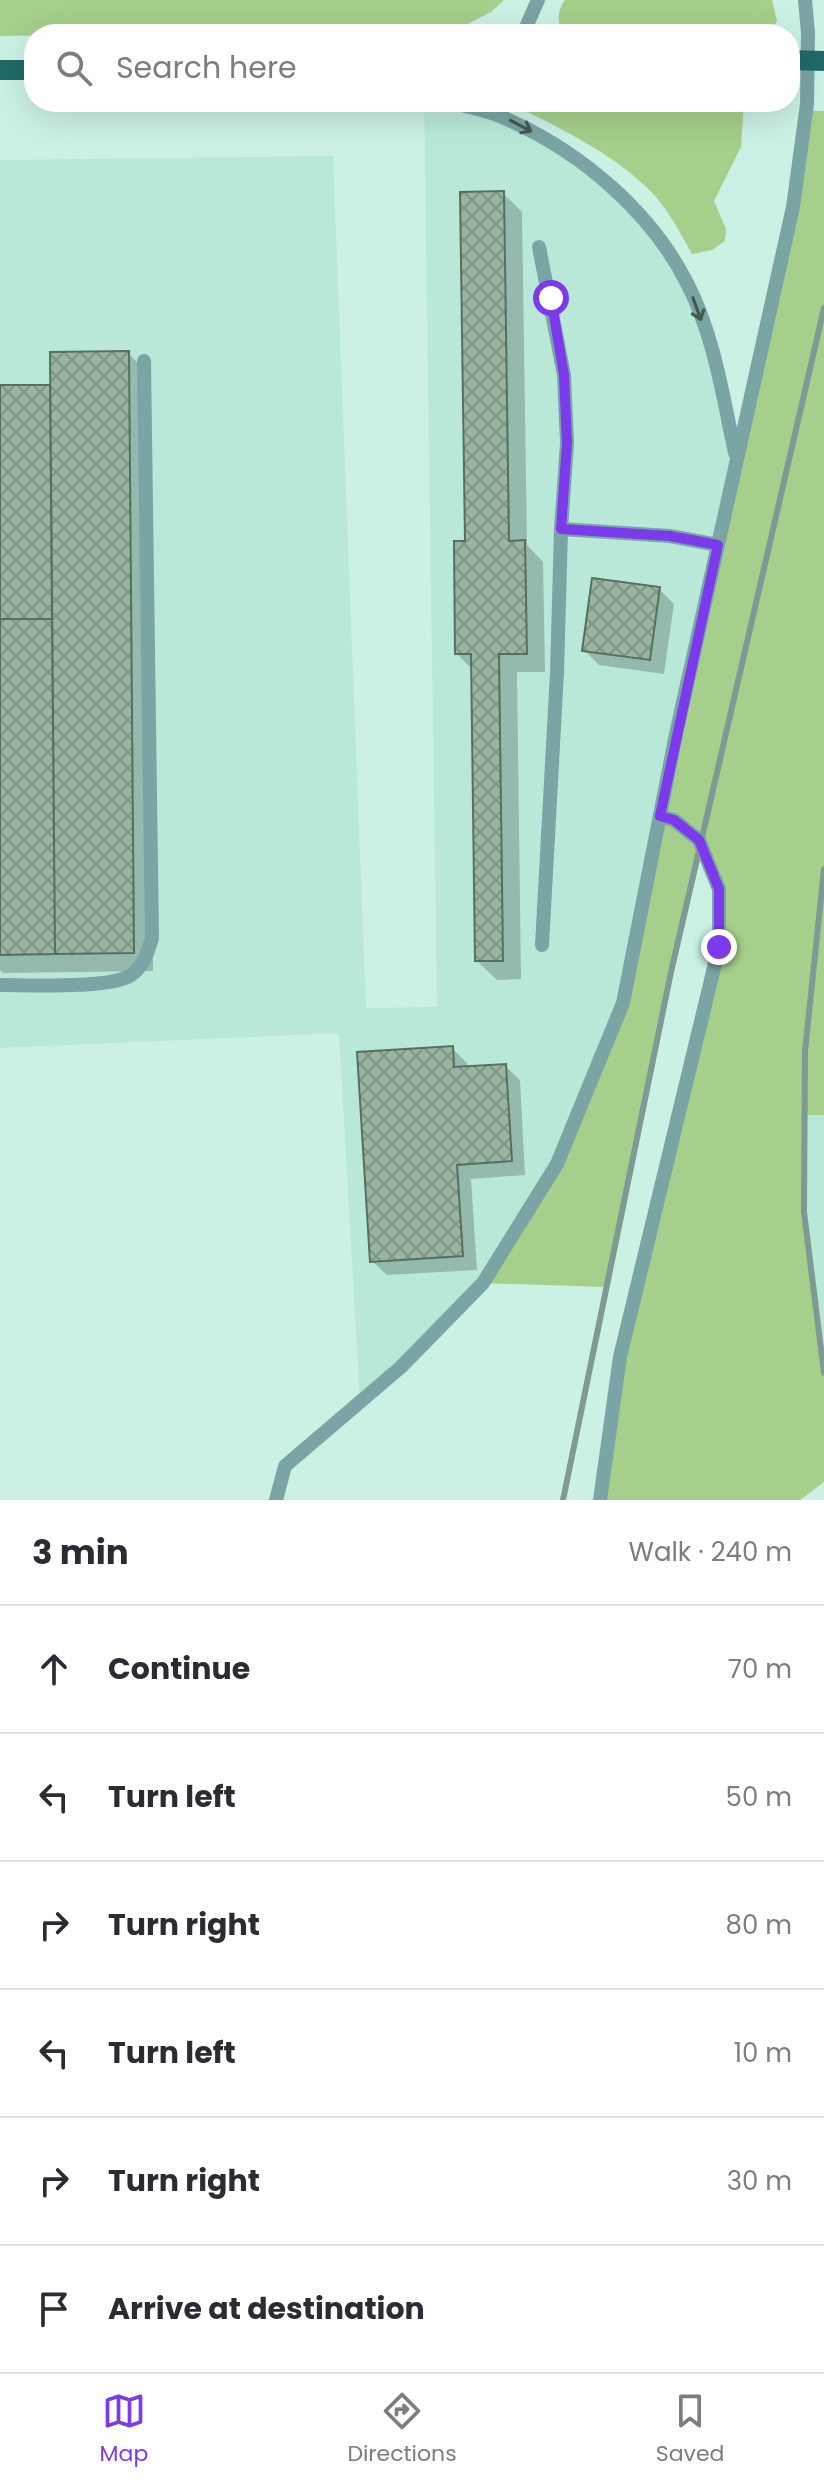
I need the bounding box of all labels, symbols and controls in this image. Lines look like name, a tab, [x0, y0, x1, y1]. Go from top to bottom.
search box	[24, 24, 800, 112]
icon: search	[52, 46, 96, 90]
text: Search here	[116, 46, 297, 89]
one-way arrow	[509, 119, 532, 135]
route start	[533, 280, 569, 316]
one-way arrow	[691, 296, 705, 320]
route end	[701, 929, 737, 965]
text: 3 min	[32, 1528, 129, 1576]
text: Walk · 240 m	[629, 1534, 792, 1570]
icon: ahead	[32, 1647, 76, 1691]
text: Continue	[108, 1647, 250, 1690]
text: 70 m	[728, 1651, 792, 1687]
icon: left	[32, 1775, 76, 1819]
text: Turn left	[108, 1775, 236, 1818]
text: 50 m	[726, 1779, 792, 1815]
icon: right	[32, 1903, 76, 1947]
text: Turn right	[108, 1903, 260, 1946]
text: 80 m	[726, 1907, 792, 1943]
icon: left	[32, 2031, 76, 2075]
text: Turn left	[108, 2031, 236, 2074]
text: 10 m	[734, 2035, 792, 2071]
icon: right	[32, 2159, 76, 2203]
text: Turn right	[108, 2159, 260, 2202]
text: 30 m	[727, 2163, 792, 2199]
icon: arrive	[32, 2287, 76, 2331]
text: Arrive at destination	[108, 2287, 425, 2330]
tab: Map	[100, 2389, 148, 2470]
tab: Directions	[347, 2389, 457, 2470]
tab: Saved	[656, 2389, 724, 2470]

